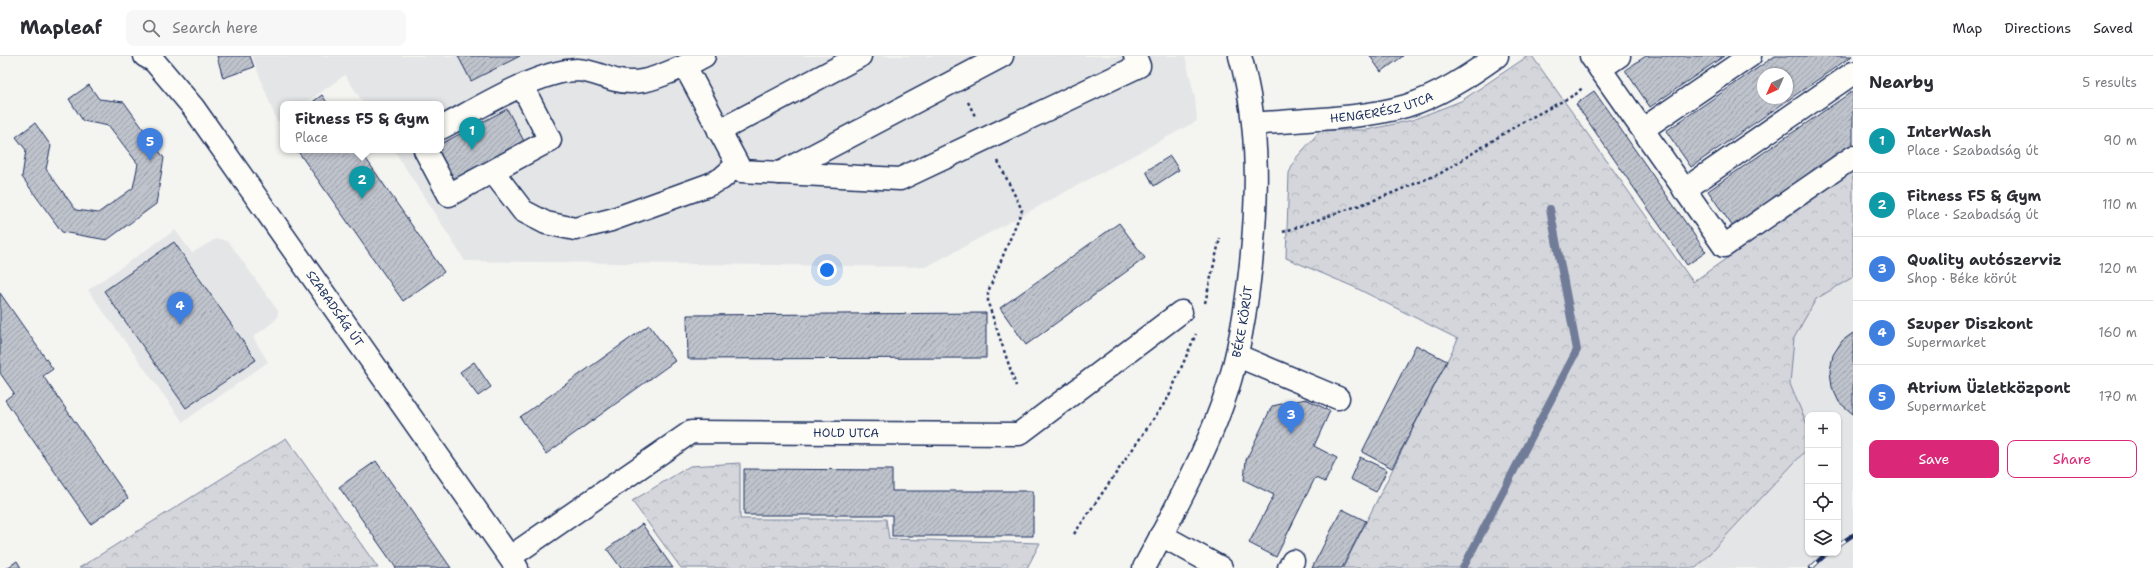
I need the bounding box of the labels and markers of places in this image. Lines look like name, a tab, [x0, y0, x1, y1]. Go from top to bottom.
pin: 1	[459, 117, 485, 150]
pin: 5	[137, 128, 163, 161]
pin: 2	[349, 166, 375, 199]
pin: 4	[167, 292, 193, 325]
pin: 3	[1278, 401, 1304, 434]

